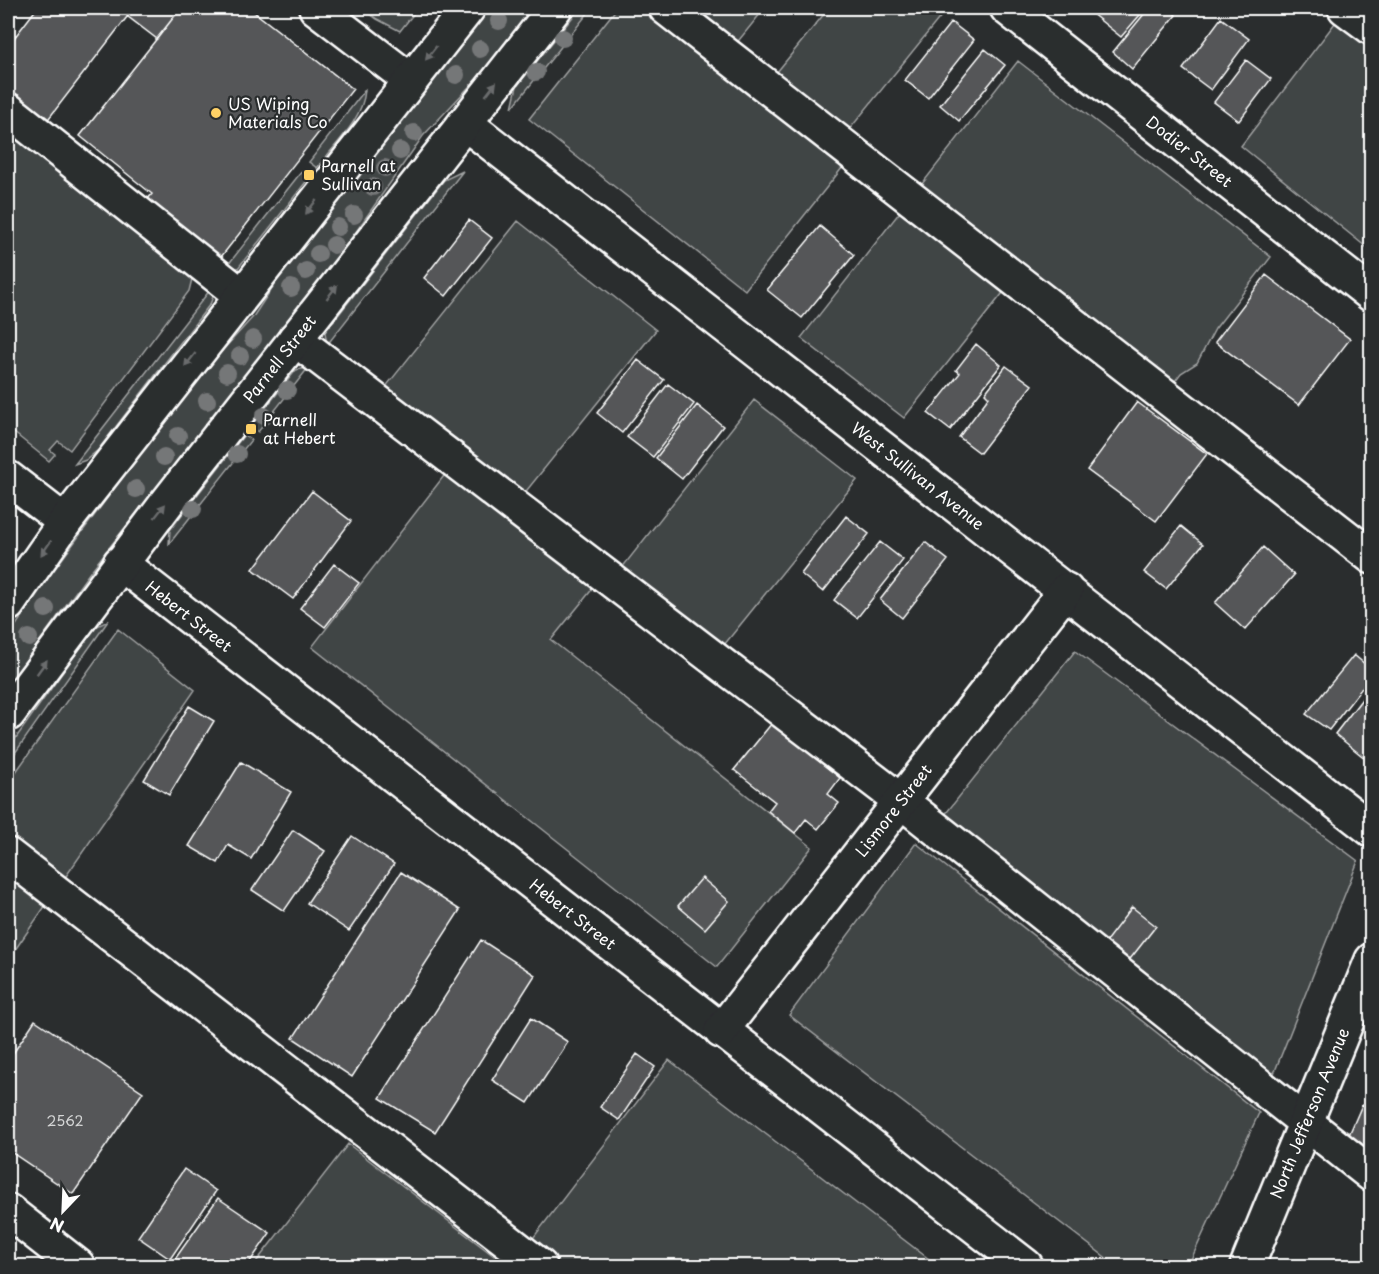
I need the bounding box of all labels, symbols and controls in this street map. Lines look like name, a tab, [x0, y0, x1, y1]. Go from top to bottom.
one-way arrow	[426, 46, 438, 61]
one-way arrow	[485, 81, 498, 97]
place label: US Wiping Materials Co	[228, 91, 328, 133]
marker: US Wiping Materials Co	[209, 106, 223, 120]
street label: Dodier Street	[1142, 109, 1239, 192]
place label: Parnell at Sullivan	[321, 153, 396, 195]
marker: Parnell at Sullivan	[302, 168, 316, 182]
one-way arrow	[305, 199, 317, 214]
one-way arrow	[325, 284, 338, 300]
street label: Parnell Street	[237, 309, 321, 408]
one-way arrow	[184, 352, 197, 368]
place label: Parnell at Hebert	[263, 407, 336, 449]
street label: West Sullivan Avenue	[847, 415, 990, 535]
marker: Parnell at Hebert	[244, 422, 258, 436]
one-way arrow	[153, 504, 165, 519]
one-way arrow	[41, 541, 53, 556]
street label: Hebert Street	[141, 574, 238, 657]
one-way arrow	[36, 659, 48, 675]
street label: Lismore Street	[849, 758, 937, 861]
street label: Hebert Street	[525, 872, 622, 955]
street label: North Jefferson Avenue	[1263, 1024, 1354, 1202]
house number: 2562	[47, 1110, 83, 1131]
north arrow	[33, 1181, 93, 1241]
text: N	[46, 1212, 67, 1239]

